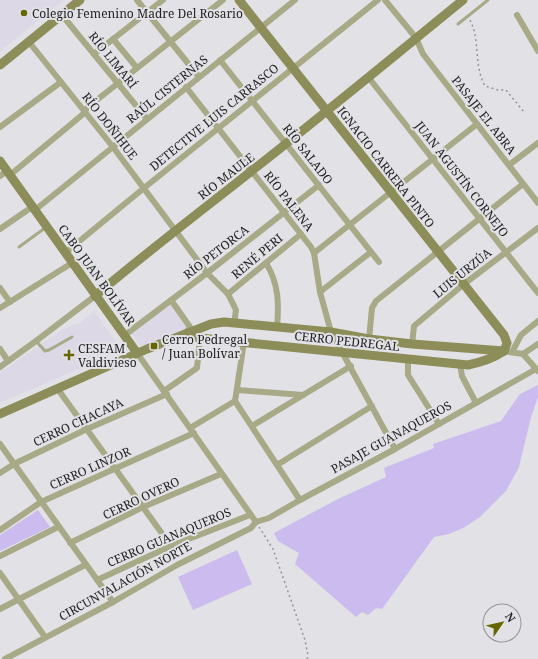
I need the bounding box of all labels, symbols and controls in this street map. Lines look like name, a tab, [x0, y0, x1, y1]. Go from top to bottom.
place label: Colegio Femenino Madre Del Rosario	[32, 5, 243, 22]
marker: Colegio Femenino Madre Del Rosario	[19, 8, 29, 18]
street label: RÍO LIMARÍ	[85, 28, 141, 92]
street label: RAÚL CISTERNAS	[123, 51, 211, 127]
street label: DETECTIVE LUIS CARRASCO	[146, 59, 282, 175]
street label: PASAJE EL ABRA	[448, 72, 520, 158]
street label: RÍO DOÑIHUE	[78, 89, 142, 163]
street label: IGNACIO CARRERA PINTO	[333, 103, 439, 231]
street label: JUAN AGUSTÍN CORNEJO	[411, 117, 513, 241]
street label: RÍO SALADO	[279, 120, 337, 188]
street label: RÍO MAULE	[194, 149, 258, 203]
street label: RÍO PALENA	[260, 167, 318, 235]
street label: CABO JUAN BOLÍVAR	[55, 221, 140, 329]
street label: RÍO PETORCA	[180, 221, 253, 283]
street label: RENÉ PERI	[228, 230, 286, 282]
street label: LUIS URZÚA	[429, 244, 495, 302]
street label: CERRO PEDREGAL	[294, 327, 400, 355]
place label: Cerro Pedregal / Juan Bolívar	[162, 331, 247, 362]
place label: CESFAM Valdivieso	[78, 340, 137, 371]
marker: Cerro Pedregal / Juan Bolívar	[149, 341, 159, 351]
marker: CESFAM Valdivieso	[63, 349, 75, 361]
street label: CERRO CHACAYA	[30, 393, 126, 450]
street label: PASAJE GUANAQUEROS	[328, 397, 454, 477]
street label: CERRO LINZOR	[47, 442, 133, 494]
street label: CERRO OVERO	[100, 473, 182, 523]
street label: CERRO GUANAQUEROS	[104, 503, 234, 571]
street label: CIRCUNVALACIÓN NORTE	[56, 537, 194, 625]
north arrow	[482, 603, 522, 643]
text: N	[502, 609, 520, 625]

